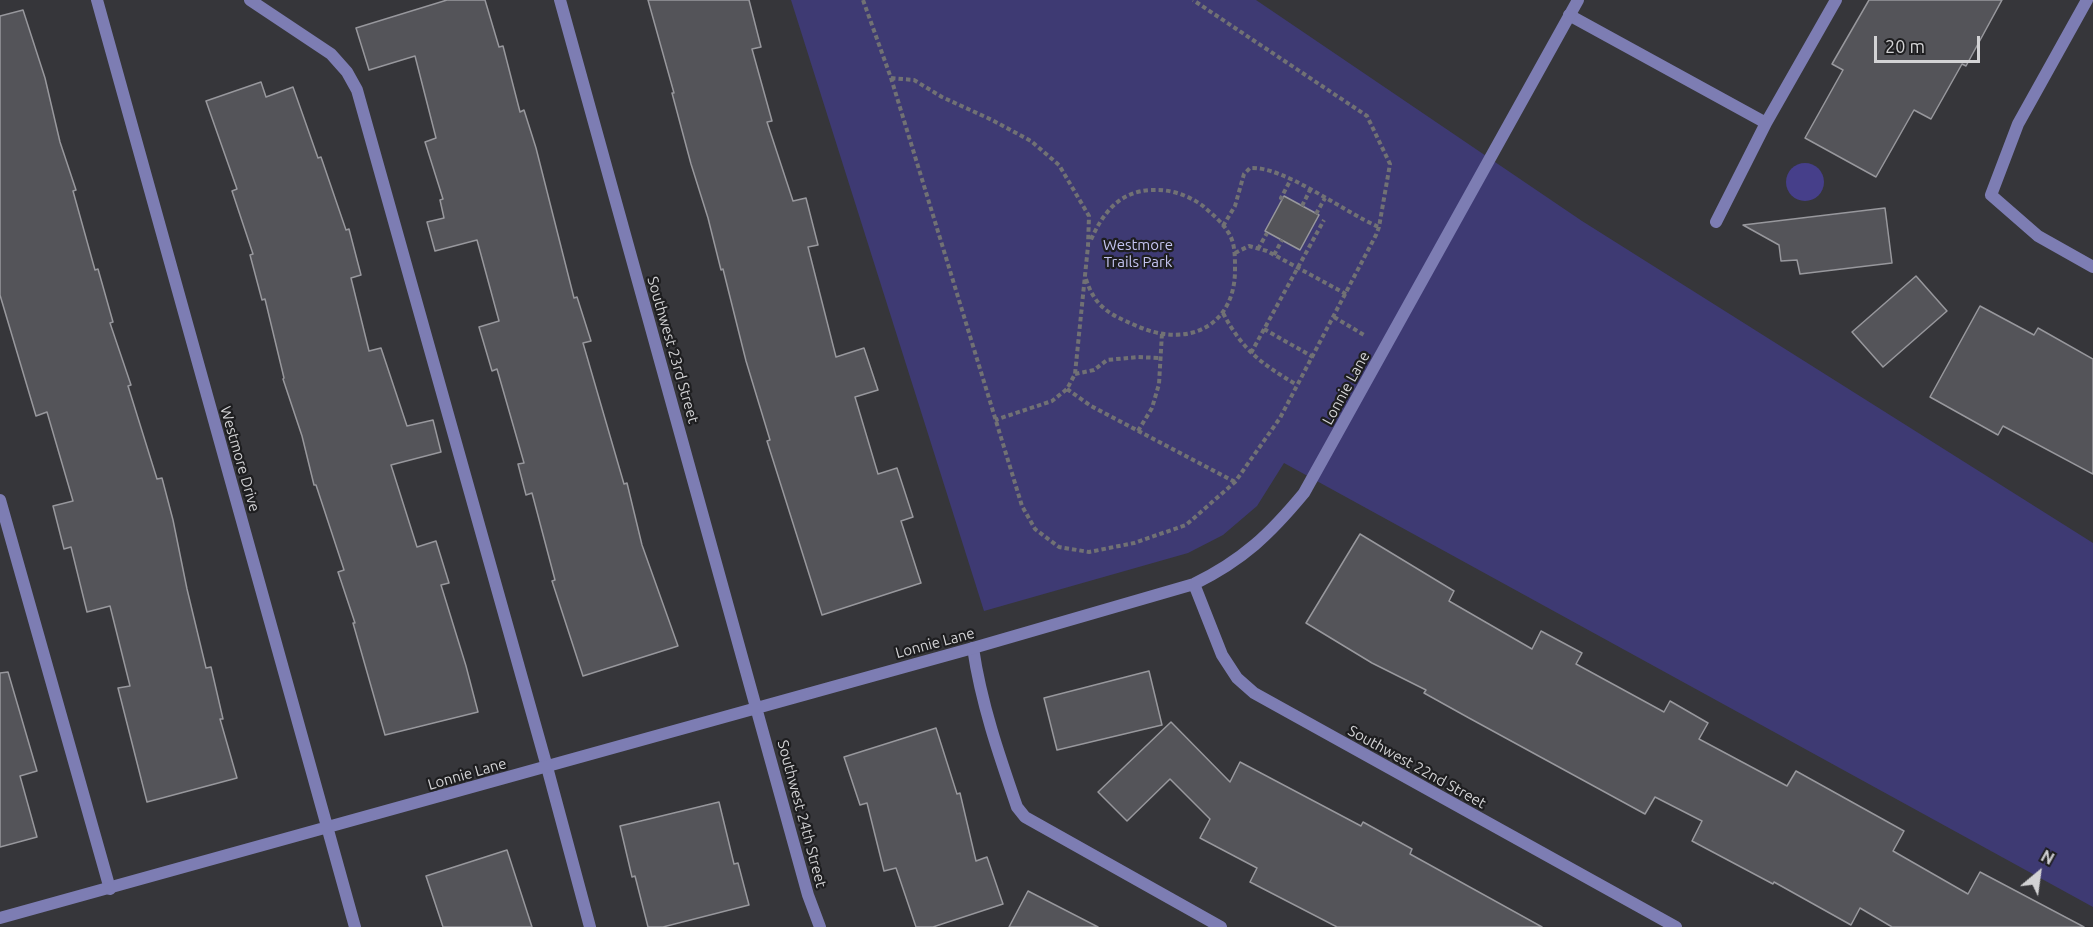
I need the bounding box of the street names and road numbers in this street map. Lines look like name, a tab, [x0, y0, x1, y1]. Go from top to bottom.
street label: Southwest 23rd Street	[643, 274, 703, 426]
street label: Lonnie Lane	[1318, 348, 1374, 428]
street label: Westmore Drive	[216, 404, 264, 514]
street label: Lonnie Lane	[893, 624, 977, 662]
street label: Southwest 22nd Street	[1345, 722, 1489, 812]
street label: Southwest 24th Street	[774, 738, 830, 890]
street label: Lonnie Lane	[426, 754, 508, 794]

